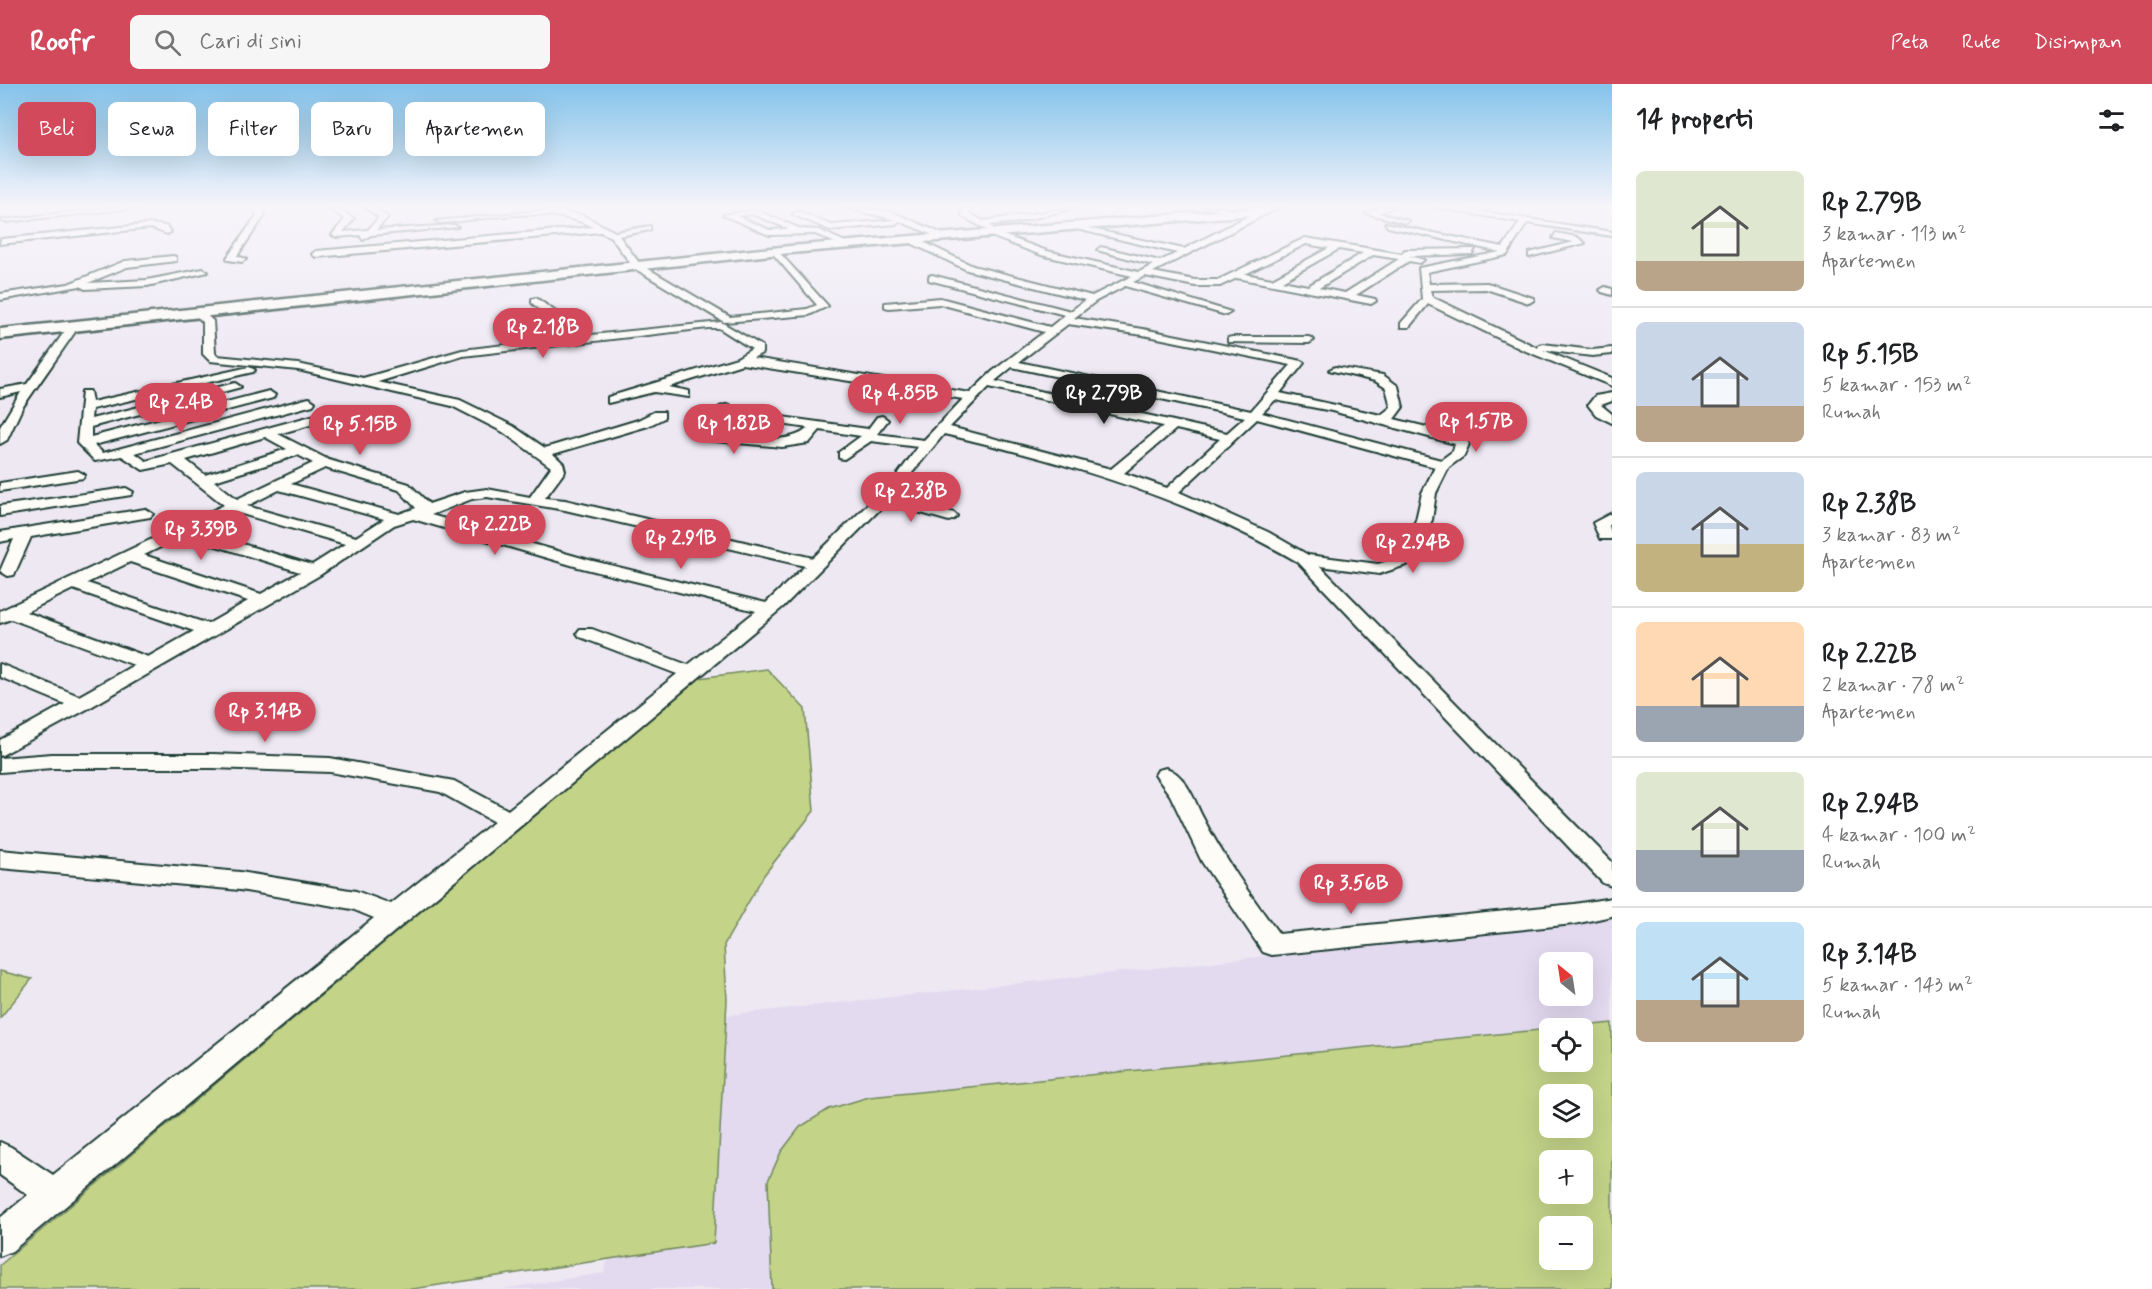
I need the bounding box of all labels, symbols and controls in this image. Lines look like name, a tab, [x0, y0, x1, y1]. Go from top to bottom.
search box	[130, 15, 550, 69]
text: Roofr	[30, 24, 94, 61]
icon: search	[151, 26, 184, 59]
text: Cari di sini	[199, 28, 302, 56]
text: Peta	[1891, 28, 1929, 56]
text: Rute	[1962, 28, 2001, 56]
text: Disimpan	[2034, 28, 2122, 56]
chip: Beli	[18, 102, 96, 156]
chip: Sewa	[108, 102, 196, 156]
chip: Filter	[208, 102, 299, 156]
chip: Baru	[311, 102, 393, 156]
chip: Apartemen	[405, 102, 545, 156]
text: 14 properti	[1636, 103, 1752, 137]
icon: filters	[2095, 104, 2128, 137]
text: Rp 2.79B	[1822, 187, 1921, 221]
icon: home	[1684, 195, 1756, 267]
text: 3 kamar · 113 m²	[1822, 221, 1966, 248]
text: Apartemen	[1822, 248, 1915, 275]
pin: Rp 2.18B	[481, 308, 605, 359]
text: Rp 2.18B	[507, 314, 579, 341]
text: Rp 5.15B	[1822, 338, 1919, 372]
icon: home	[1684, 346, 1756, 418]
text: 5 kamar · 153 m²	[1822, 372, 1972, 399]
pin: Rp 4.85B	[838, 374, 962, 425]
pin: Rp 2.79B	[1042, 374, 1166, 425]
text: Rp 4.85B	[862, 380, 938, 407]
text: Rp 2.79B	[1066, 380, 1142, 407]
pin: Rp 2.4B	[126, 383, 236, 434]
text: Rp 2.4B	[149, 389, 213, 416]
text: Rumah	[1822, 399, 1881, 426]
pin: Rp 1.57B	[1414, 402, 1538, 453]
pin: Rp 1.82B	[672, 404, 796, 455]
pin: Rp 5.15B	[298, 405, 422, 456]
text: Rp 1.57B	[1439, 408, 1513, 435]
text: Rp 1.82B	[697, 410, 771, 437]
text: Rp 5.15B	[323, 411, 397, 438]
pin: Rp 2.38B	[849, 472, 973, 523]
text: Rp 2.38B	[875, 478, 947, 505]
text: Rp 2.38B	[1822, 488, 1916, 522]
icon: home	[1684, 496, 1756, 568]
pin: Rp 2.22B	[433, 505, 557, 556]
pin: Rp 3.39B	[139, 510, 263, 561]
text: Rp 2.22B	[459, 511, 531, 538]
text: Rp 3.39B	[165, 516, 237, 543]
pin: Rp 2.91B	[619, 519, 743, 570]
text: 3 kamar · 83 m²	[1822, 522, 1961, 549]
pin: Rp 2.94B	[1351, 523, 1475, 574]
text: Rp 2.91B	[646, 525, 716, 552]
text: Rp 2.94B	[1376, 529, 1450, 556]
text: Apartemen	[1822, 549, 1915, 576]
text: Rp 2.22B	[1822, 638, 1917, 672]
icon: home	[1684, 646, 1756, 718]
text: 2 kamar · 78 m²	[1822, 672, 1965, 699]
pin: Rp 3.14B	[203, 692, 327, 743]
text: Rp 3.14B	[229, 698, 301, 725]
text: Apartemen	[1822, 699, 1915, 726]
text: Rp 2.94B	[1822, 788, 1919, 822]
icon: home	[1684, 796, 1756, 868]
text: 4 kamar · 100 m²	[1822, 822, 1976, 849]
text: Rumah	[1822, 849, 1881, 876]
pin: Rp 3.56B	[1289, 864, 1413, 915]
text: Rp 3.56B	[1314, 870, 1388, 897]
text: Rp 3.14B	[1822, 938, 1917, 972]
icon: home	[1684, 946, 1756, 1018]
north arrow	[1539, 952, 1593, 1006]
map controls	[1539, 952, 1593, 1270]
text: 5 kamar · 143 m²	[1822, 972, 1973, 999]
text: Rumah	[1822, 999, 1881, 1026]
button: locate	[1539, 1018, 1593, 1072]
button: layers	[1539, 1084, 1593, 1138]
button: +	[1539, 1150, 1593, 1204]
button: −	[1539, 1216, 1593, 1270]

